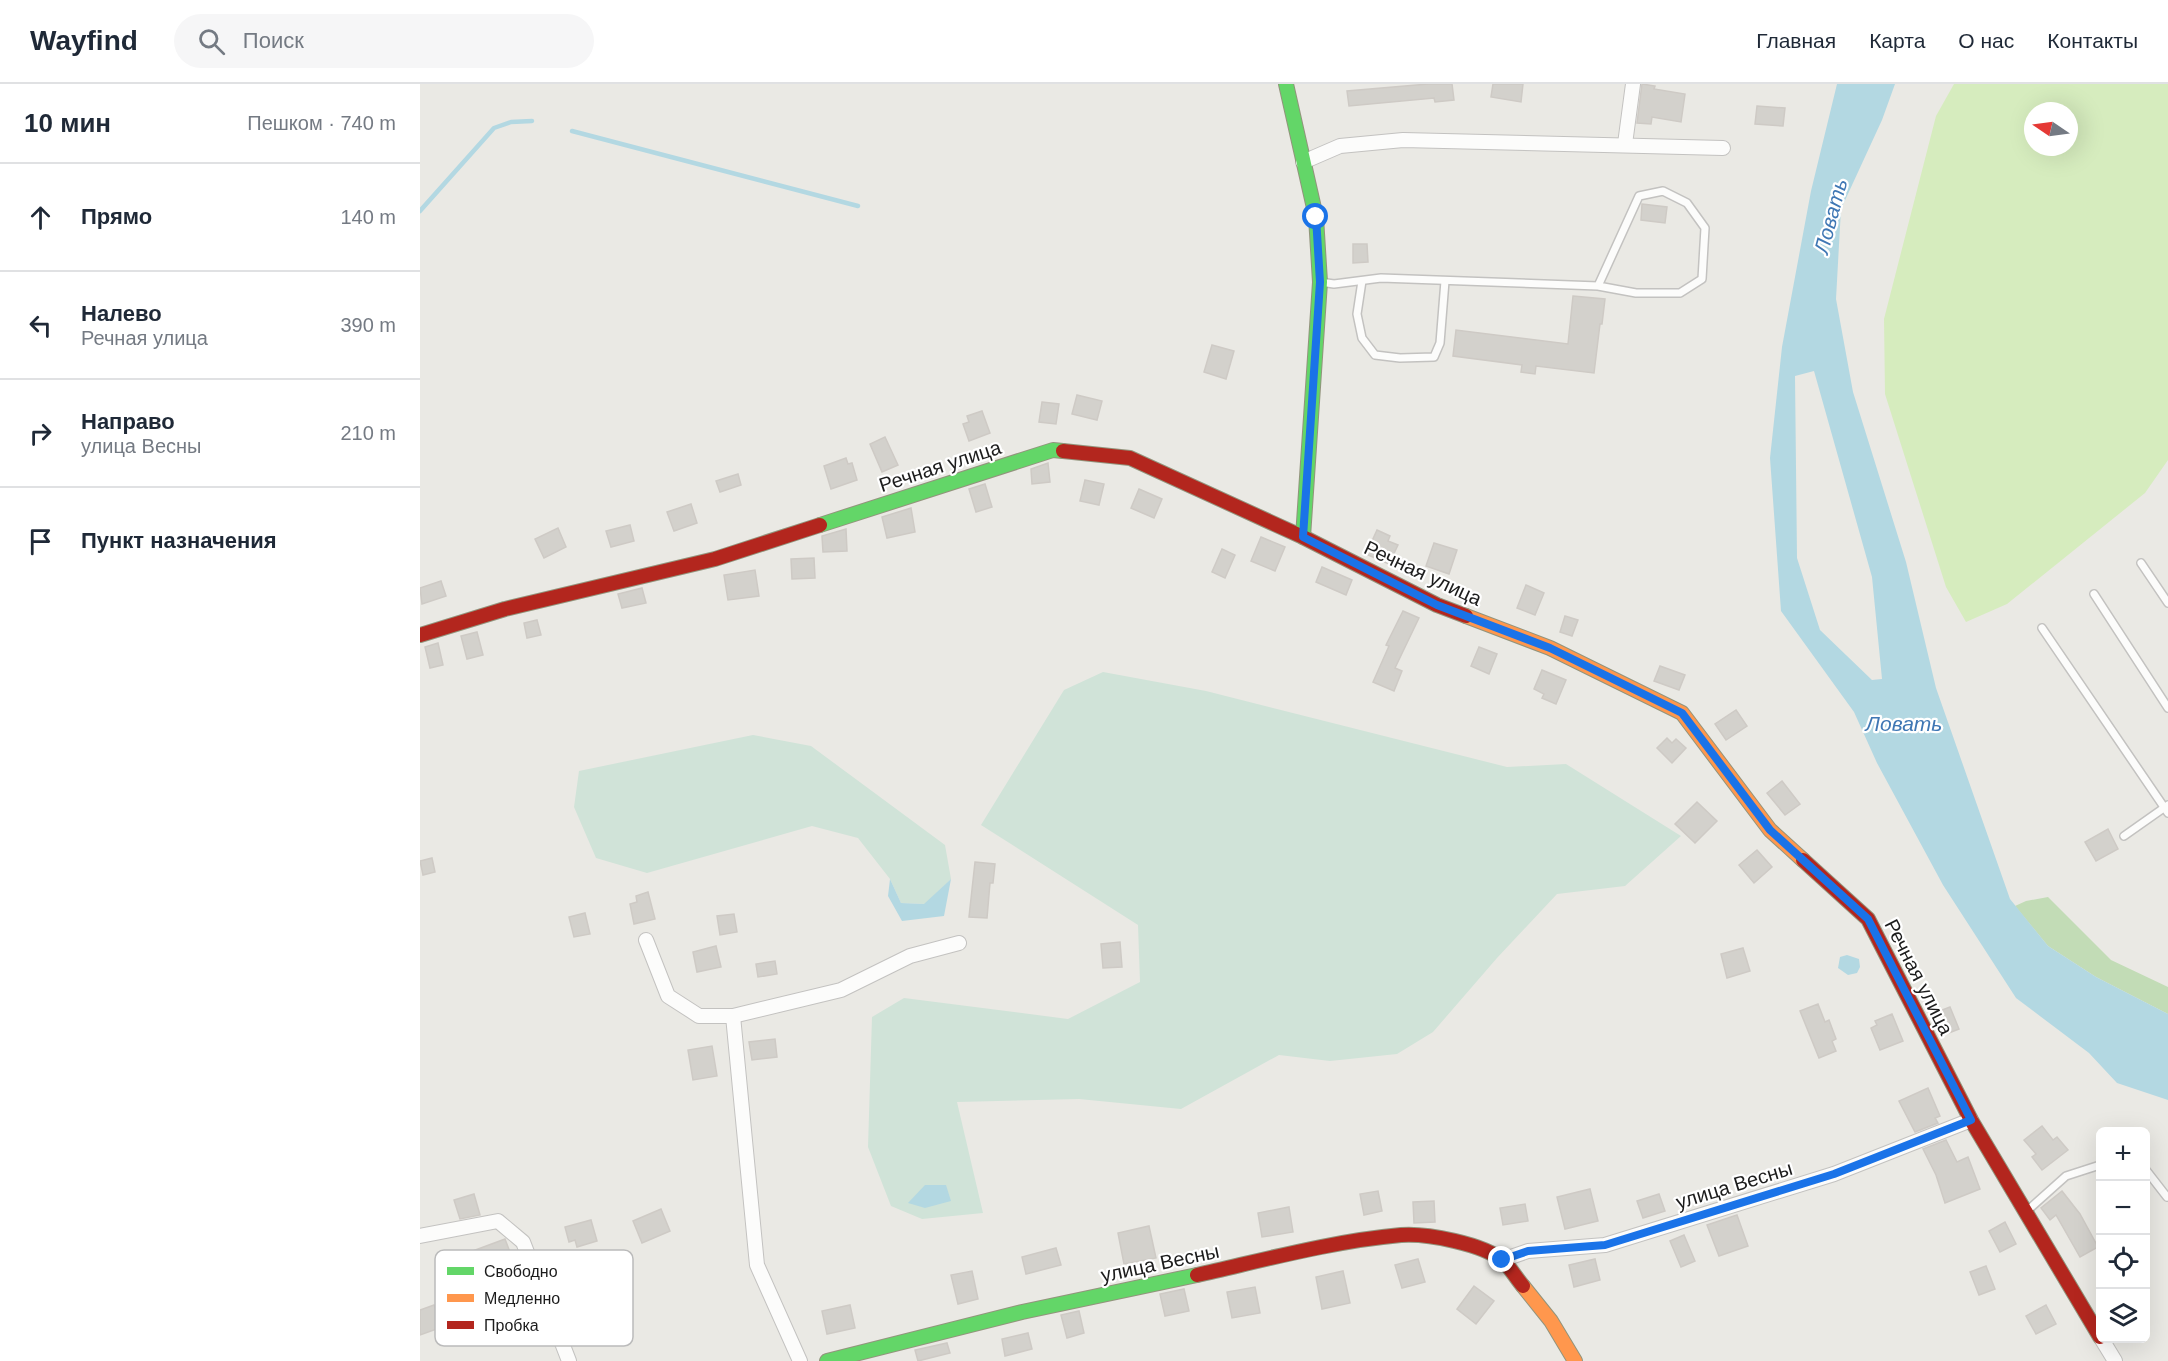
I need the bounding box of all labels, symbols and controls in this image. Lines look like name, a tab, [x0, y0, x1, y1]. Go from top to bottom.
search box	[174, 14, 594, 68]
text: Wayfind	[30, 25, 138, 56]
icon: search	[195, 25, 228, 58]
text: Поиск	[243, 28, 304, 53]
text: Главная	[1756, 29, 1836, 52]
text: Карта	[1869, 29, 1925, 52]
text: О нас	[1958, 29, 2014, 52]
text: Контакты	[2047, 29, 2138, 52]
north arrow	[2024, 102, 2078, 156]
text: 10 мин	[24, 108, 111, 138]
text: Пешком · 740 m	[247, 112, 396, 134]
water label: Ловать	[1809, 176, 1852, 258]
icon: ahead	[24, 201, 57, 234]
route start	[1302, 203, 1328, 229]
text: Прямо	[81, 204, 152, 229]
text: 140 m	[340, 206, 396, 228]
text: Налево	[81, 301, 162, 326]
icon: left	[24, 309, 57, 342]
text: 390 m	[340, 314, 396, 336]
text: Речная улица	[81, 327, 208, 349]
text: Направо	[81, 409, 175, 434]
icon: right	[24, 417, 57, 450]
text: 210 m	[340, 422, 396, 444]
text: улица Весны	[81, 435, 201, 457]
street label: Речная улица	[876, 436, 1005, 496]
icon: arrive	[24, 525, 57, 558]
text: Пункт назначения	[81, 528, 277, 553]
street label: Речная улица	[1361, 536, 1486, 610]
water label: Ловать	[1864, 712, 1942, 735]
street label: Речная улица	[1880, 915, 1958, 1039]
map controls	[2096, 1127, 2150, 1343]
button: +	[2096, 1127, 2150, 1181]
street label: улица Весны	[1673, 1157, 1795, 1213]
button: −	[2096, 1181, 2150, 1235]
button: locate	[2096, 1235, 2150, 1289]
street label: улица Весны	[1099, 1240, 1221, 1286]
route end	[1488, 1246, 1514, 1272]
legend	[435, 1250, 633, 1346]
text: Свободно	[484, 1263, 558, 1280]
button: layers	[2096, 1289, 2150, 1343]
text: Медленно	[484, 1290, 560, 1307]
text: Пробка	[484, 1317, 539, 1334]

